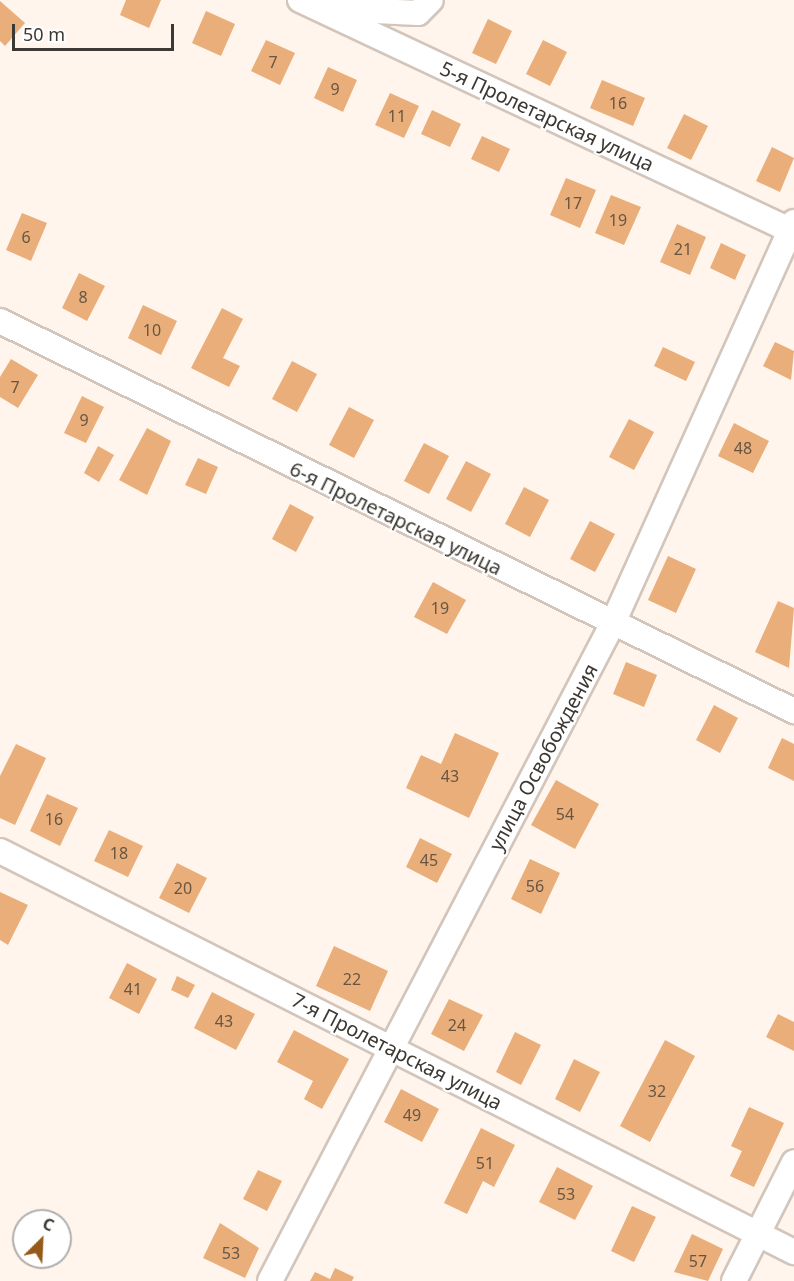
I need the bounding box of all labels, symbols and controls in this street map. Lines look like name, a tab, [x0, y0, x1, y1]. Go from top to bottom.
scale bar	[15, 12, 177, 50]
text: 50 m	[23, 22, 65, 46]
house number: 7	[268, 52, 278, 72]
street label: 5-я Пролетарская улица	[436, 56, 658, 176]
house number: 9	[330, 79, 340, 99]
house number: 16	[609, 93, 627, 113]
house number: 11	[388, 106, 406, 126]
house number: 17	[564, 193, 582, 213]
house number: 19	[609, 210, 627, 230]
house number: 6	[21, 227, 31, 247]
house number: 21	[674, 239, 692, 259]
house number: 8	[78, 287, 88, 307]
house number: 10	[143, 320, 161, 340]
house number: 7	[10, 377, 20, 397]
house number: 9	[79, 410, 89, 430]
house number: 48	[734, 438, 752, 458]
street label: 6-я Пролетарская улица	[286, 456, 506, 580]
house number: 19	[431, 598, 449, 618]
street label: улица Освобождения	[484, 659, 602, 855]
house number: 43	[441, 766, 459, 786]
house number: 54	[556, 804, 574, 824]
house number: 16	[45, 809, 63, 829]
house number: 18	[110, 843, 128, 863]
house number: 45	[420, 850, 438, 870]
house number: 56	[526, 876, 544, 896]
house number: 20	[174, 878, 192, 898]
house number: 22	[343, 969, 361, 989]
house number: 41	[124, 979, 142, 999]
street label: 7-я Пролетарская улица	[288, 987, 506, 1115]
house number: 43	[215, 1011, 233, 1031]
house number: 24	[448, 1015, 466, 1035]
house number: 32	[648, 1081, 666, 1101]
house number: 49	[403, 1105, 421, 1125]
house number: 51	[476, 1153, 494, 1173]
house number: 53	[557, 1184, 575, 1204]
north arrow	[12, 1209, 72, 1269]
text: С	[39, 1212, 58, 1237]
house number: 53	[222, 1243, 240, 1263]
house number: 57	[689, 1251, 707, 1271]

